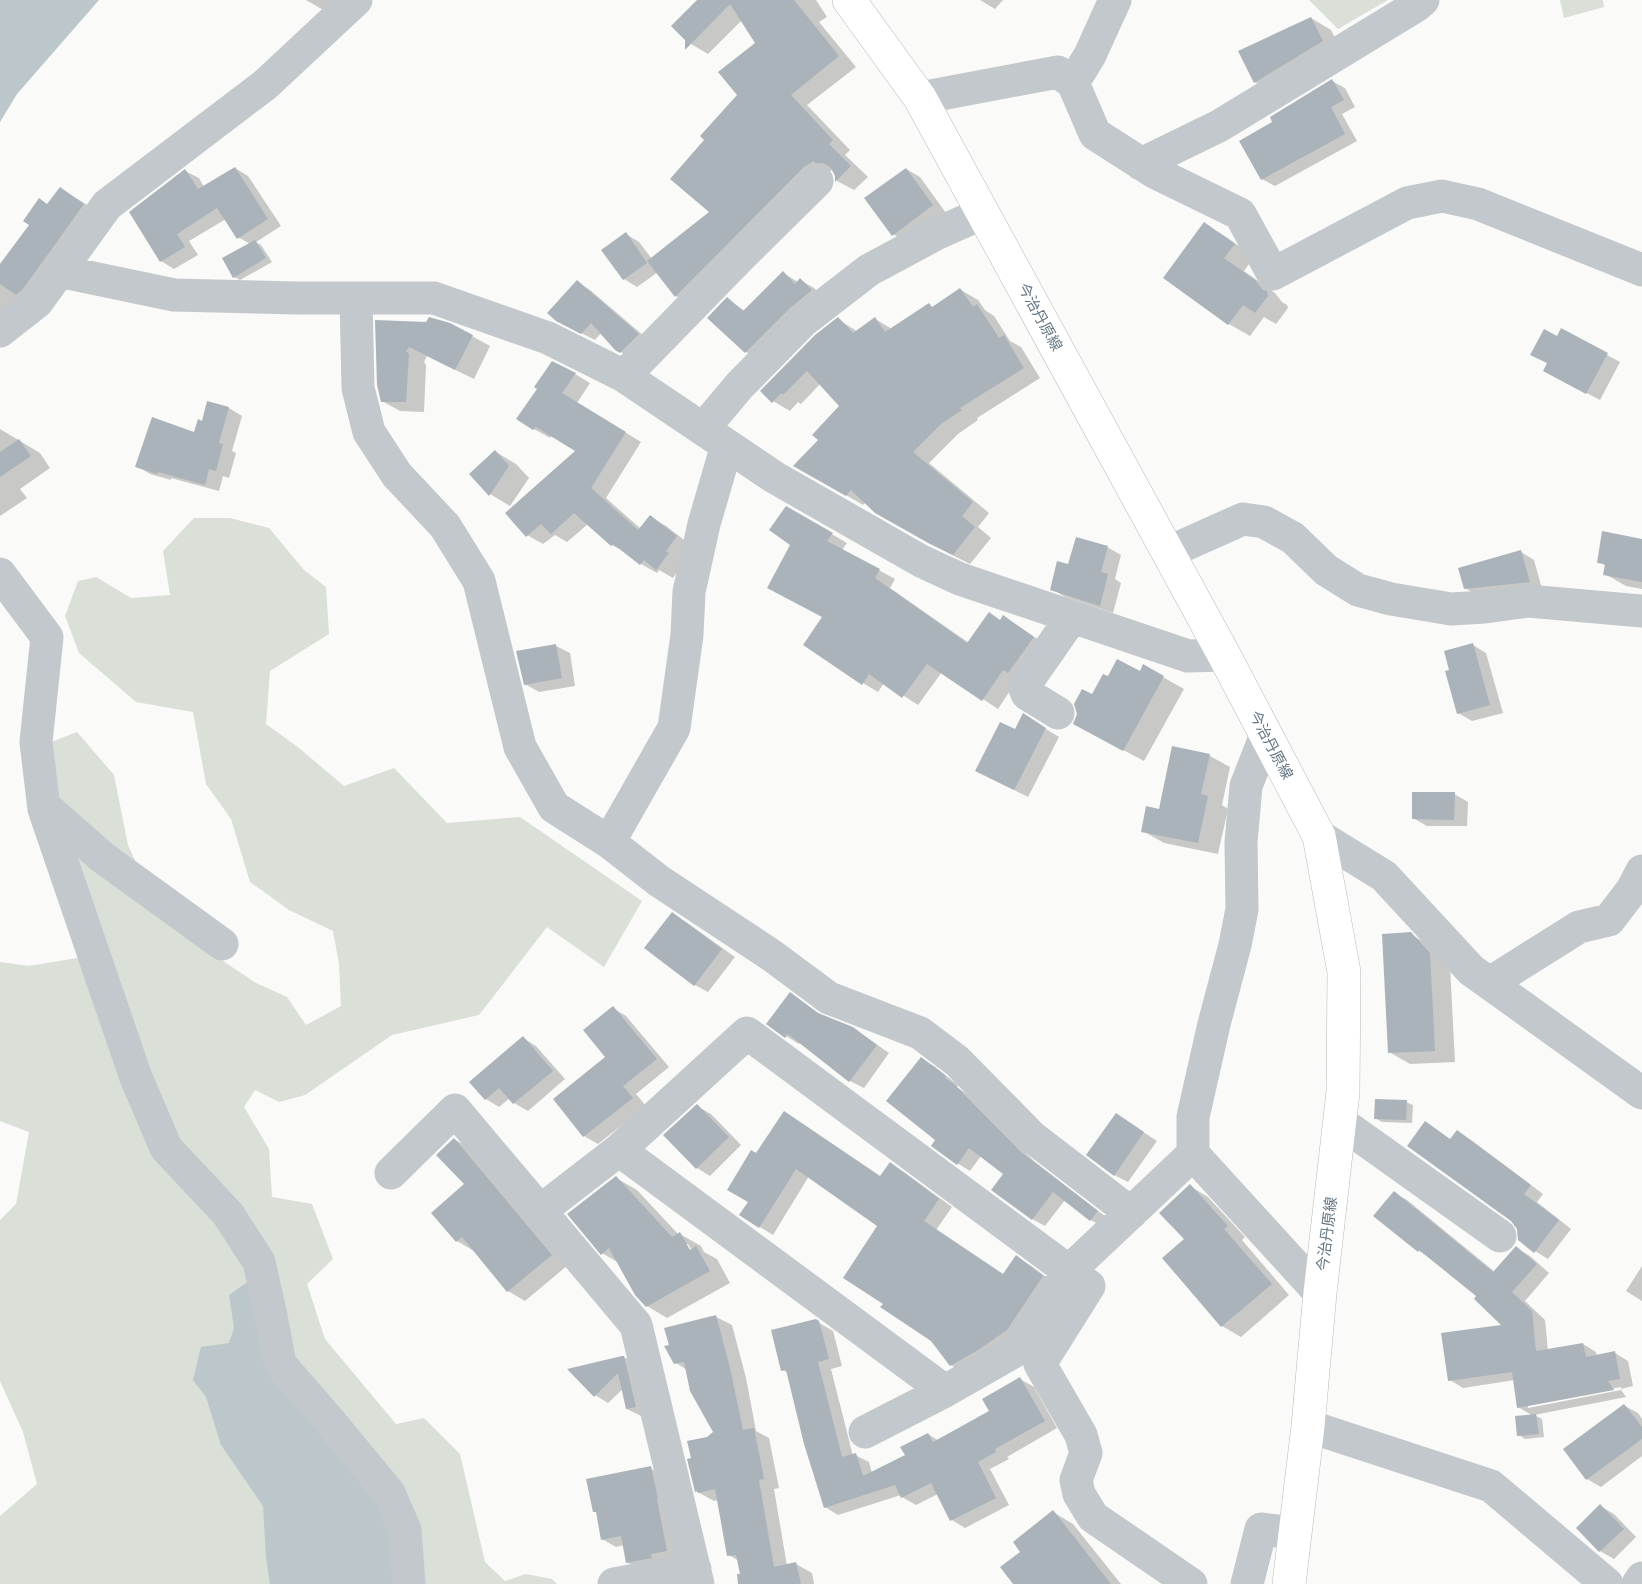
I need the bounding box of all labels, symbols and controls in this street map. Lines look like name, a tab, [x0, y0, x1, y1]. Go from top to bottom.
street label: 今治丹原線	[1014, 280, 1066, 354]
street label: 今治丹原線	[1245, 708, 1297, 782]
street label: 今治丹原線	[1313, 1196, 1341, 1272]

